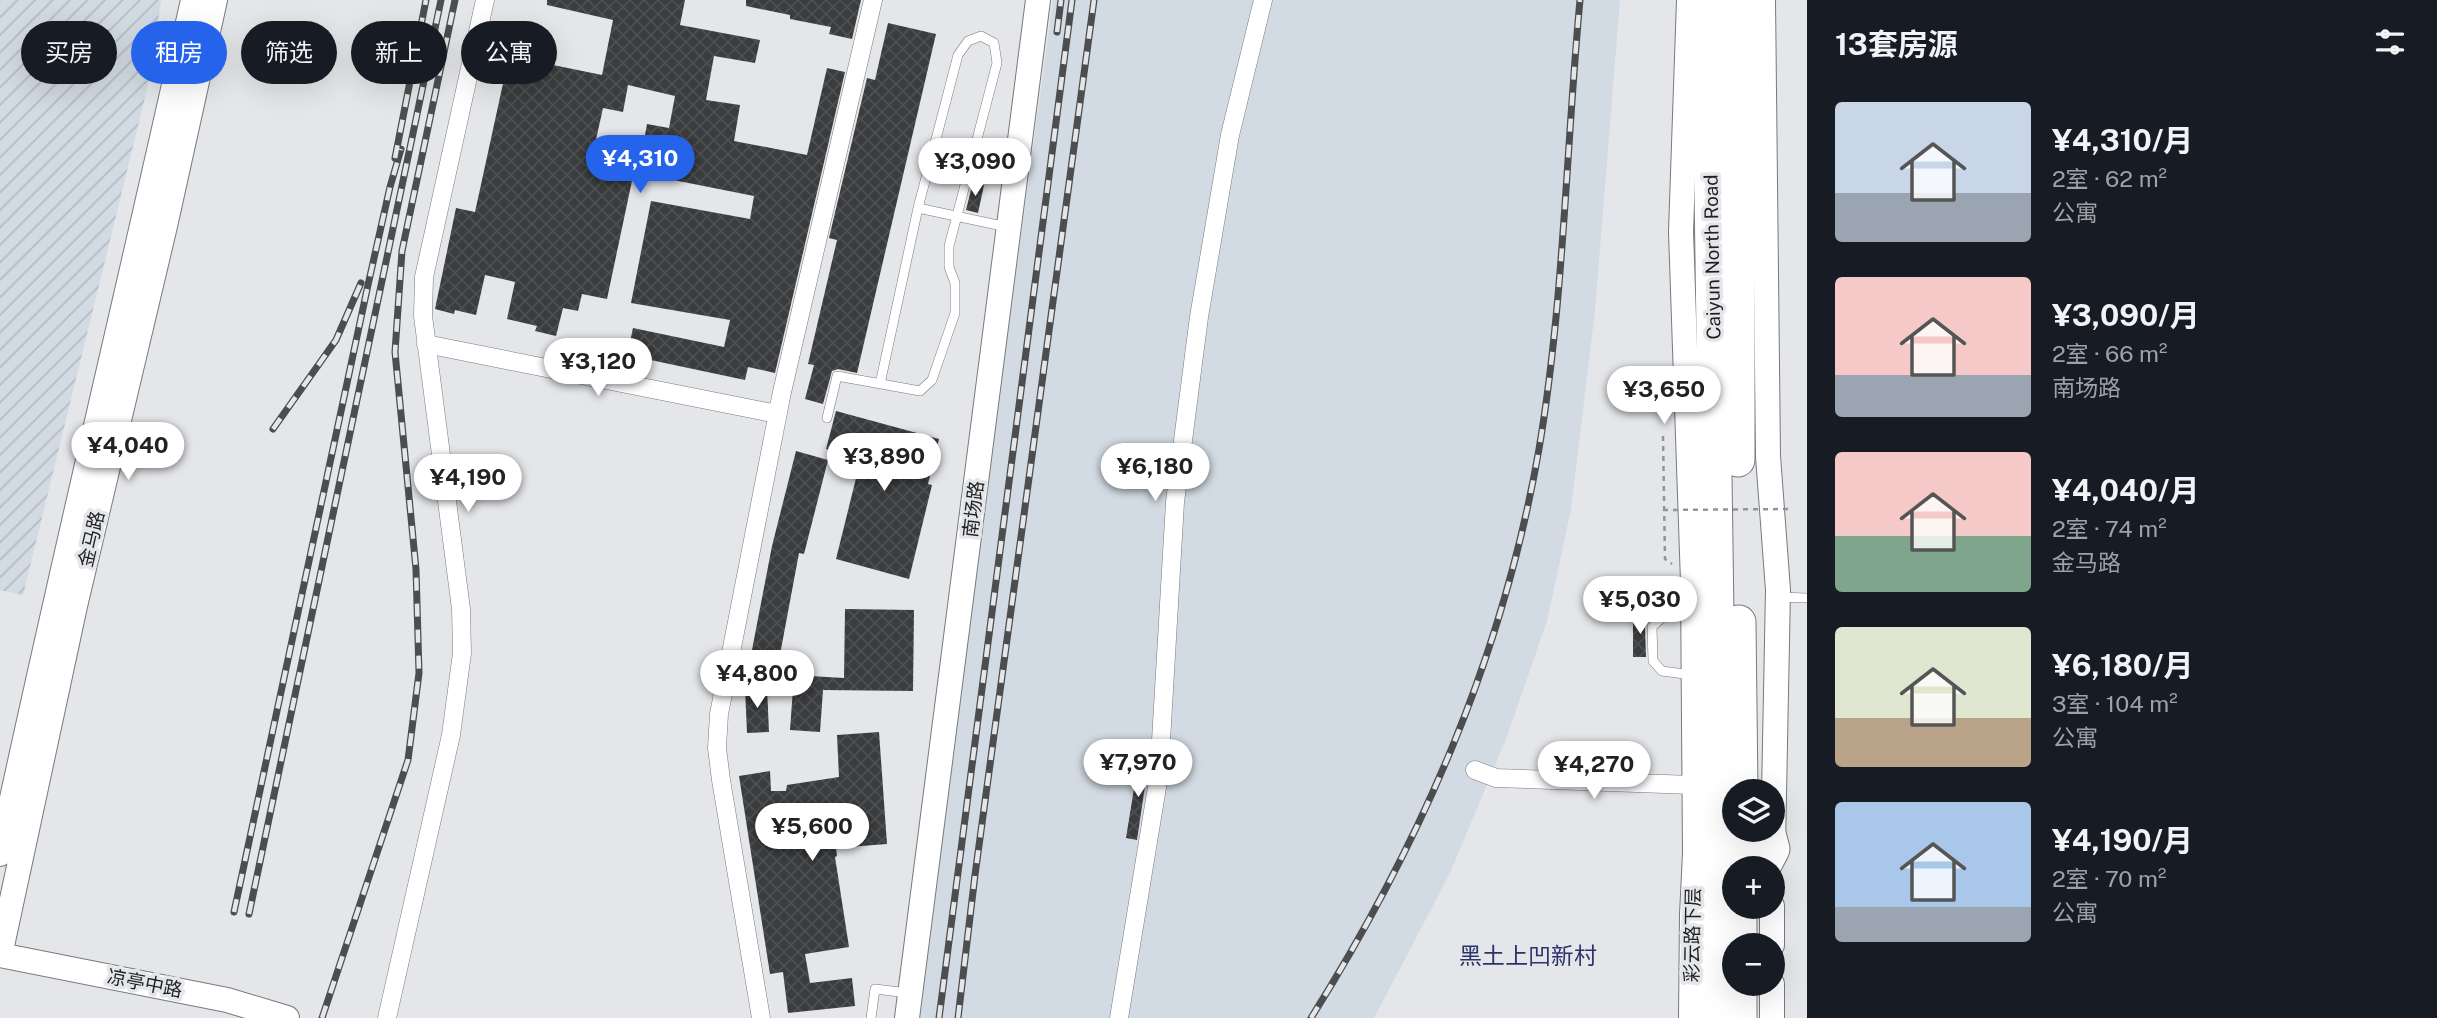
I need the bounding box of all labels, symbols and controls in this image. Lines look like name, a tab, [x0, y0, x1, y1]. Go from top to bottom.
chip: 买房	[21, 21, 117, 84]
chip: 租房	[131, 21, 227, 84]
chip: 筛选	[241, 21, 337, 84]
chip: 新上	[351, 21, 447, 84]
chip: 公寓	[461, 21, 557, 84]
icon: filters	[2371, 23, 2409, 61]
text: 13套房源	[1835, 26, 1958, 62]
text: ¥4,310/月	[2052, 122, 2193, 158]
icon: home	[1891, 130, 1975, 214]
pin: ¥4,310	[583, 136, 697, 195]
pin: ¥3,090	[918, 138, 1032, 198]
text: ¥4,310	[602, 144, 678, 171]
text: ¥3,090	[934, 147, 1016, 174]
text: 2室 · 62 m²	[2052, 165, 2167, 192]
street label: Caiyun North Road	[1700, 174, 1724, 340]
text: 公寓	[2052, 199, 2098, 226]
text: ¥3,090/月	[2052, 297, 2200, 333]
icon: home	[1891, 305, 1975, 389]
pin: ¥3,120	[541, 338, 655, 398]
text: 2室 · 66 m²	[2052, 340, 2167, 367]
text: ¥3,120	[560, 347, 636, 374]
pin: ¥3,650	[1607, 366, 1721, 426]
text: 南场路	[2052, 374, 2121, 401]
text: ¥3,650	[1623, 375, 1705, 402]
pin: ¥4,040	[71, 422, 185, 482]
text: ¥4,040	[87, 431, 169, 458]
pin: ¥3,890	[827, 434, 941, 493]
text: ¥3,890	[843, 442, 925, 469]
pin: ¥6,180	[1098, 444, 1212, 503]
text: ¥6,180	[1117, 452, 1193, 479]
pin: ¥4,190	[411, 454, 525, 514]
text: ¥4,190	[430, 463, 506, 490]
text: ¥4,040/月	[2052, 472, 2199, 508]
street label: 南场路	[959, 479, 987, 539]
icon: home	[1891, 480, 1975, 564]
street label: 金马路	[74, 509, 108, 569]
text: 2室 · 74 m²	[2052, 515, 2167, 542]
text: 金马路	[2052, 549, 2121, 576]
pin: ¥5,030	[1583, 576, 1697, 636]
text: ¥5,030	[1599, 585, 1681, 612]
text: ¥6,180/月	[2052, 647, 2194, 683]
pin: ¥4,800	[700, 650, 814, 710]
icon: home	[1891, 655, 1975, 739]
text: ¥4,800	[716, 659, 798, 686]
text: 3室 · 104 m²	[2052, 690, 2178, 717]
text: 公寓	[2052, 724, 2098, 751]
pin: ¥7,970	[1081, 740, 1195, 799]
pin: ¥4,270	[1537, 742, 1651, 801]
text: ¥7,970	[1099, 748, 1177, 775]
text: ¥4,270	[1554, 750, 1634, 777]
map controls	[1722, 779, 1785, 996]
button: layers	[1722, 779, 1785, 842]
pin: ¥5,600	[755, 804, 869, 863]
text: ¥5,600	[771, 812, 853, 839]
text: ¥4,190/月	[2052, 822, 2193, 858]
icon: home	[1891, 830, 1975, 914]
button: +	[1722, 856, 1785, 919]
text: 2室 · 70 m²	[2052, 865, 2166, 892]
street label: 彩云路下层	[1680, 887, 1704, 983]
text: 公寓	[2052, 899, 2098, 926]
button: −	[1722, 933, 1785, 996]
district label: 黑土上凹新村	[1459, 942, 1597, 969]
street label: 凉亭中路	[106, 965, 184, 1001]

